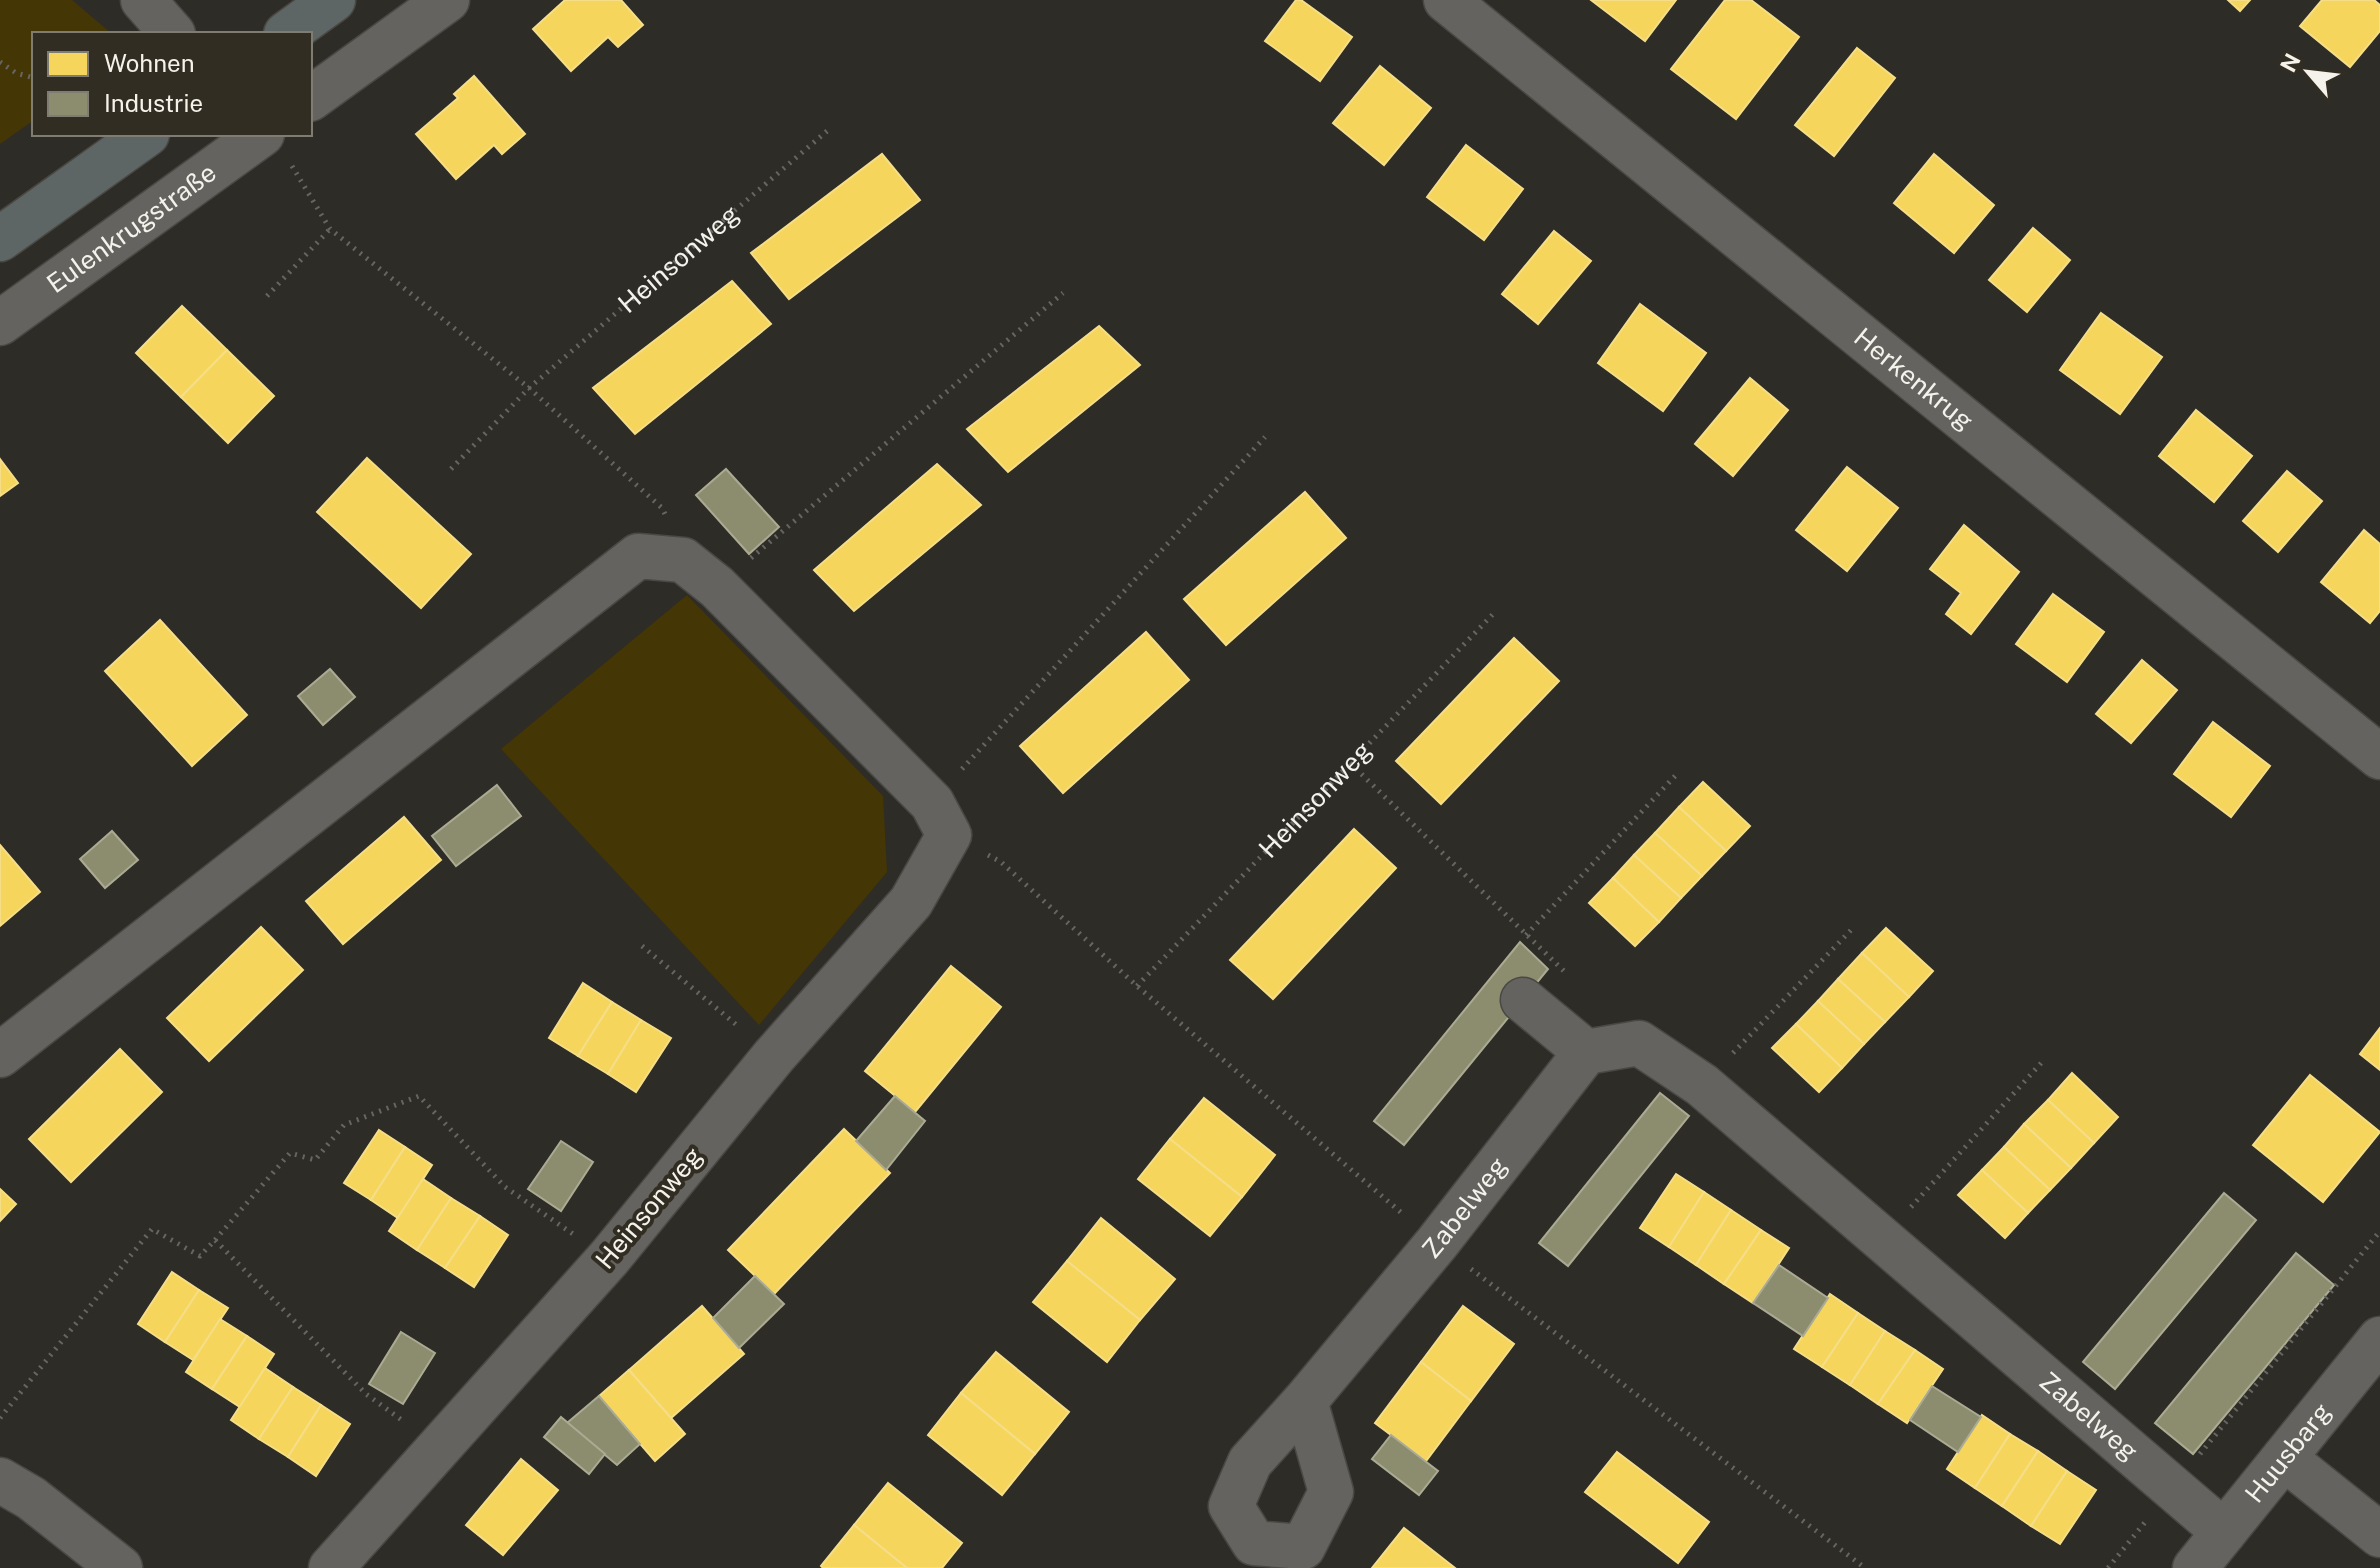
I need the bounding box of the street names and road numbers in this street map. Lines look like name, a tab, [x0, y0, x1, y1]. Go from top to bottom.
street label: Eulenkrugstraße	[41, 156, 222, 299]
street label: Heinsonweg	[612, 198, 745, 319]
street label: Herkenkrug	[1848, 321, 1980, 436]
street label: Heinsonweg	[1252, 735, 1378, 864]
street label: Heinsonweg	[589, 1141, 708, 1275]
street label: Zabelweg	[1415, 1151, 1513, 1264]
street label: Zabelweg	[2034, 1365, 2145, 1467]
street label: Huusbarg	[2238, 1397, 2337, 1509]

